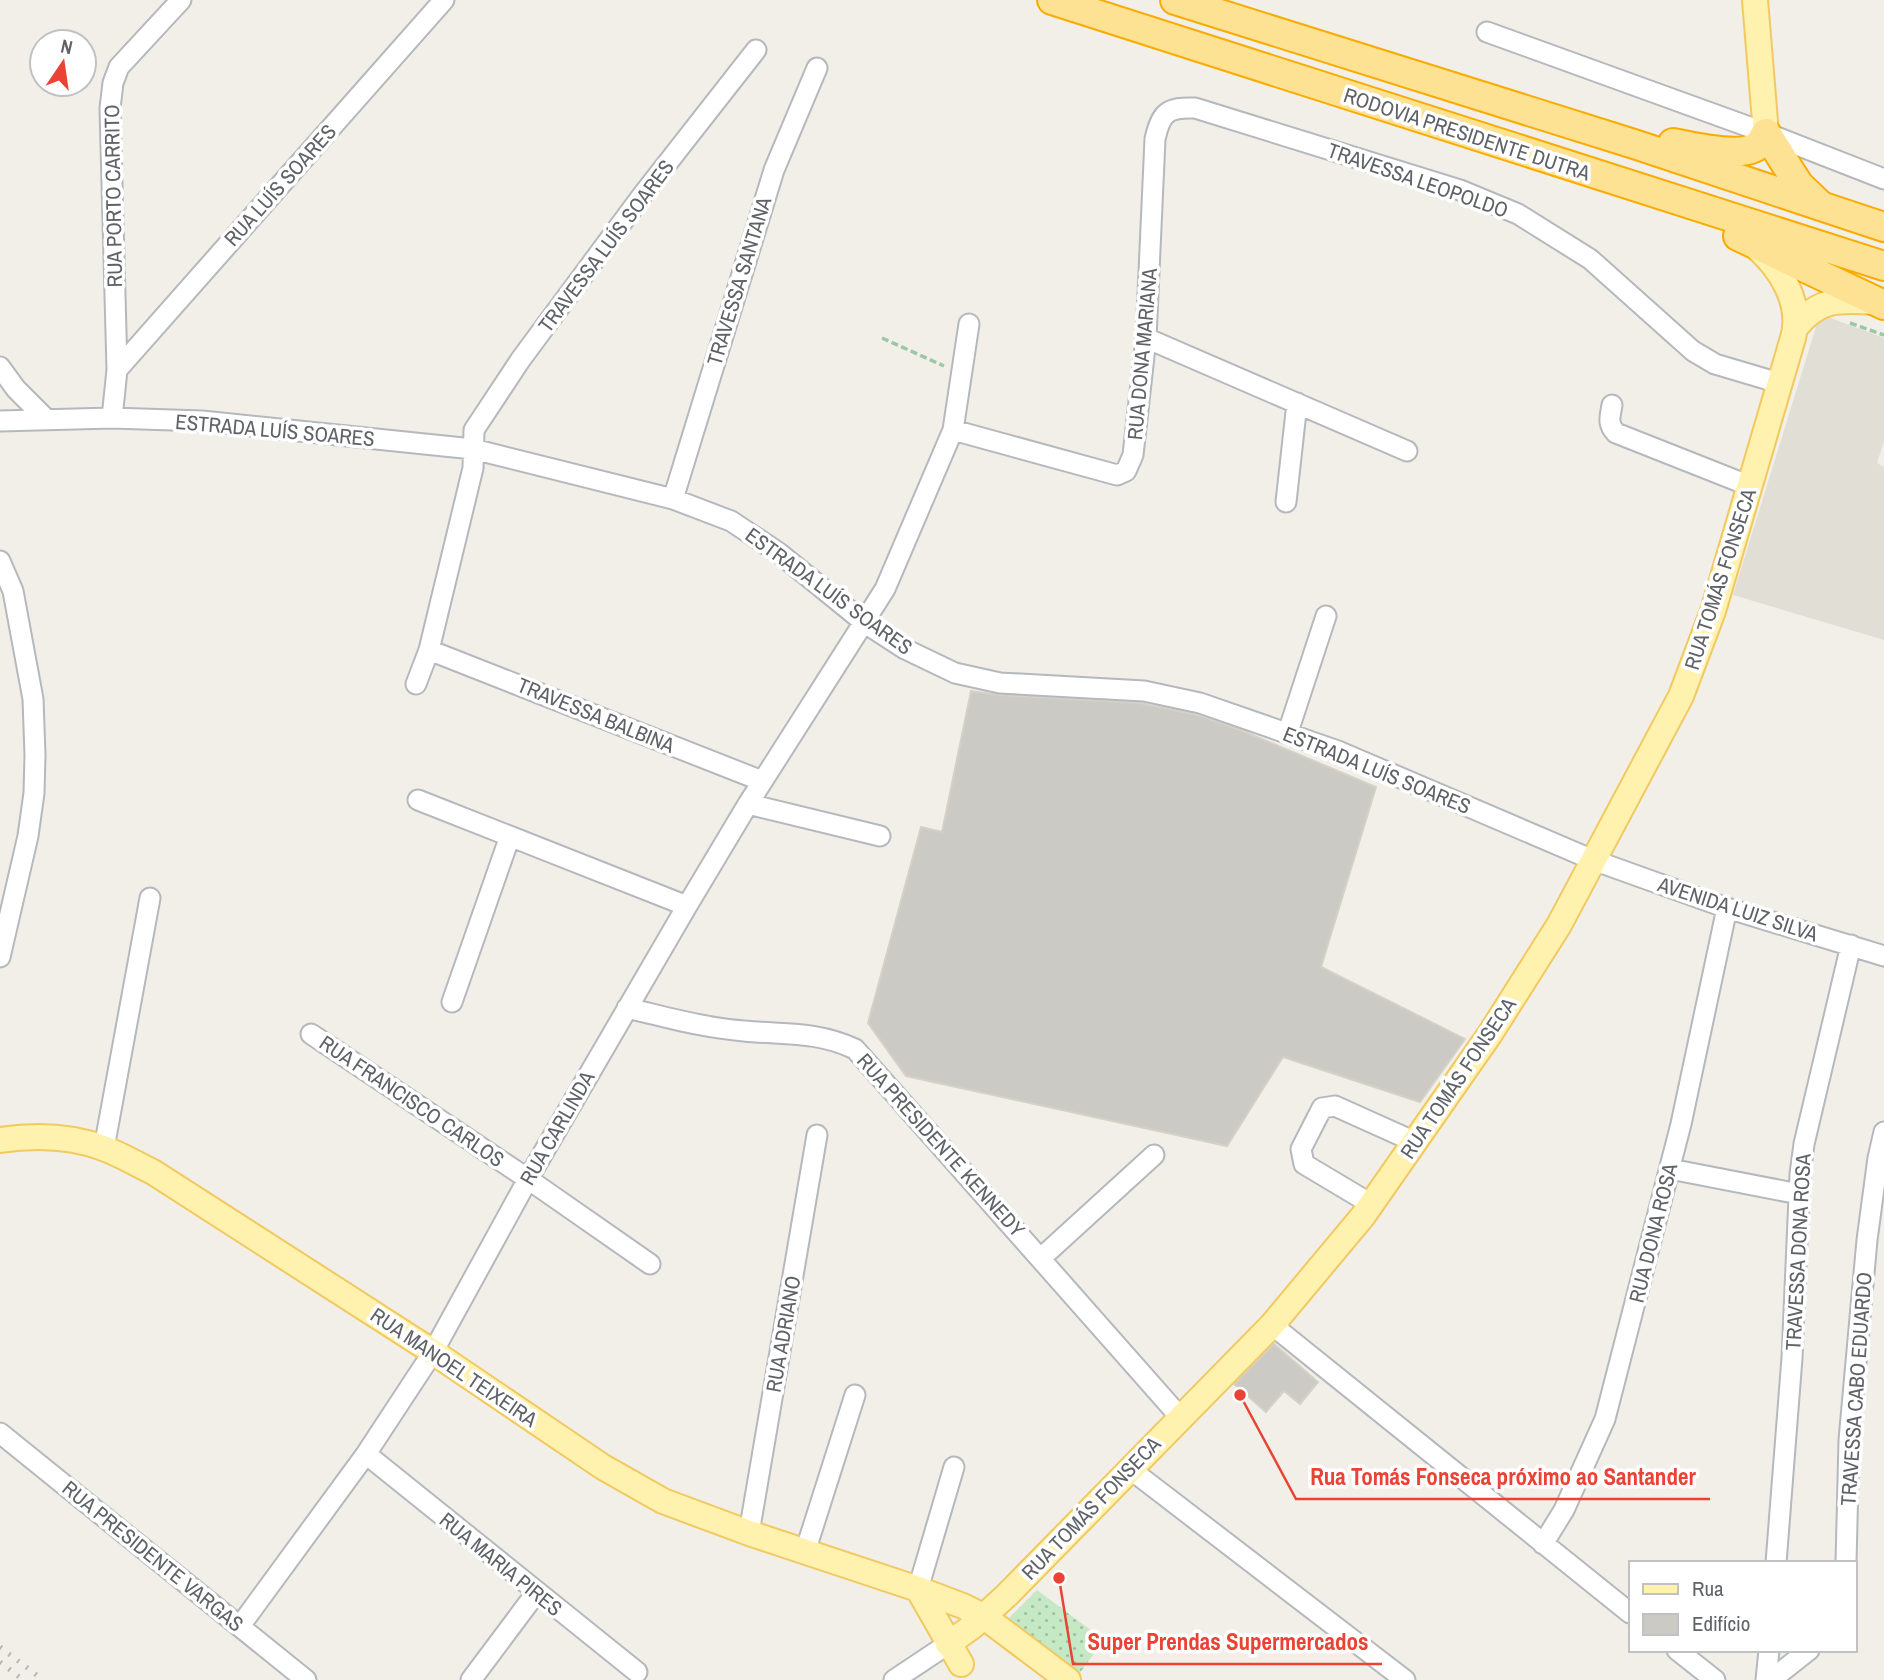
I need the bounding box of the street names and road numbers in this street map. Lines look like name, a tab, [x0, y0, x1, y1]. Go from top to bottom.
street label: RODOVIA PRESIDENTE DUTRA	[1340, 80, 1594, 188]
street label: RUA PORTO CARRITO	[97, 104, 129, 288]
street label: RUA LUÍS SOARES	[217, 118, 343, 252]
street label: TRAVESSA LEOPOLDO	[1324, 135, 1512, 225]
street label: TRAVESSA LUÍS SOARES	[531, 154, 681, 338]
street label: TRAVESSA SANTANA	[700, 193, 779, 369]
street label: RUA DONA MARIANA	[1120, 266, 1164, 441]
street label: ESTRADA LUÍS SOARES	[174, 407, 376, 453]
street label: RUA TOMÁS FONSECA	[1677, 484, 1763, 673]
street label: ESTRADA LUÍS SOARES	[740, 520, 918, 662]
street label: TRAVESSA BALBINA	[513, 670, 679, 760]
street label: ESTRADA LUÍS SOARES	[1279, 719, 1475, 821]
street label: AVENIDA LUIZ SILVA	[1653, 869, 1822, 949]
street label: RUA TOMÁS FONSECA	[1393, 991, 1523, 1164]
street label: RUA FRANCISCO CARLOS	[314, 1028, 510, 1174]
street label: RUA PRESIDENTE KENNEDY	[851, 1047, 1032, 1244]
street label: RUA CARLINDA	[513, 1065, 602, 1190]
street label: TRAVESSA DONA ROSA	[1778, 1152, 1818, 1351]
street label: RUA DONA ROSA	[1622, 1160, 1684, 1306]
street label: TRAVESSA CABO EDUARDO	[1833, 1271, 1879, 1507]
street label: RUA ADRIANO	[758, 1274, 808, 1394]
street label: RUA MANOEL TEIXEIRA	[365, 1300, 543, 1434]
street label: RUA TOMÁS FONSECA	[1015, 1430, 1167, 1586]
street label: RUA PRESIDENTE VARGAS	[56, 1474, 250, 1638]
street label: RUA MARIA PIRES	[433, 1505, 569, 1623]

